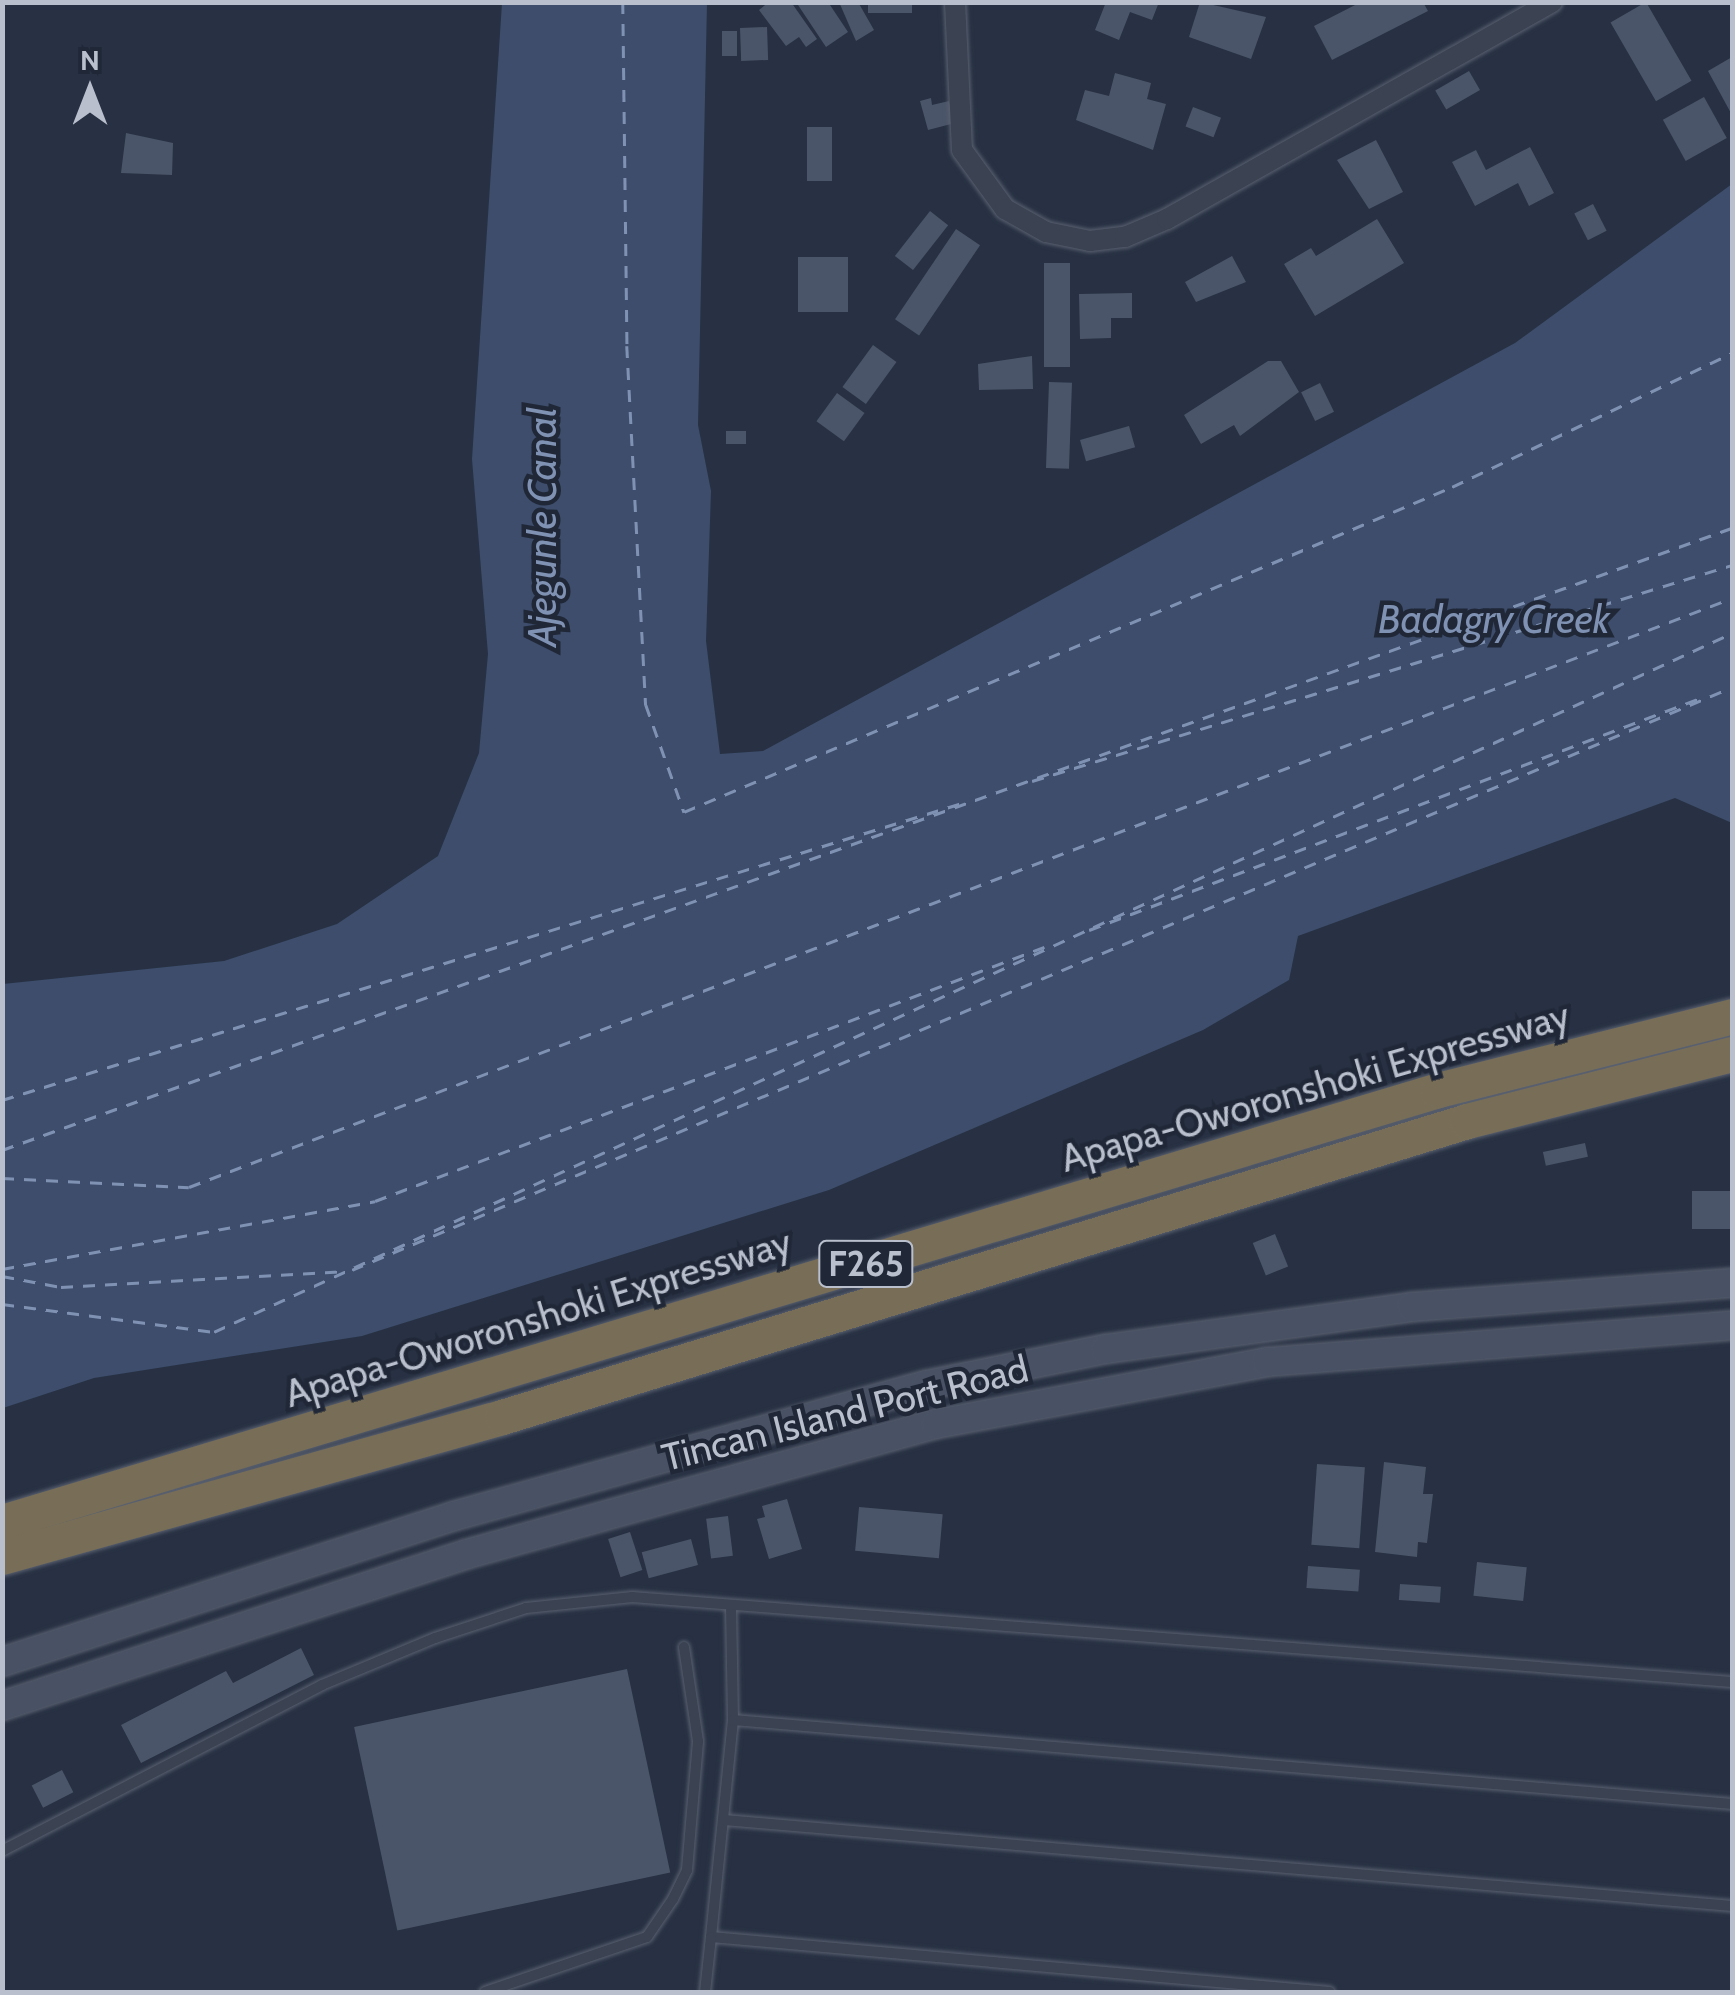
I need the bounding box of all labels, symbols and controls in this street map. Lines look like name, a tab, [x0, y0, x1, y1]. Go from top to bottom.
north arrow	[40, 40, 140, 140]
text: N	[80, 43, 100, 77]
water label: Ajegunle Canal	[518, 407, 566, 647]
water label: Badagry Creek	[1378, 595, 1610, 643]
street label: Apapa-Oworonshoki Expressway	[1055, 992, 1575, 1182]
street label: Apapa-Oworonshoki Expressway	[279, 1219, 797, 1417]
road number: F265	[816, 1234, 916, 1294]
street label: Tincan Island Port Road	[657, 1345, 1033, 1481]

